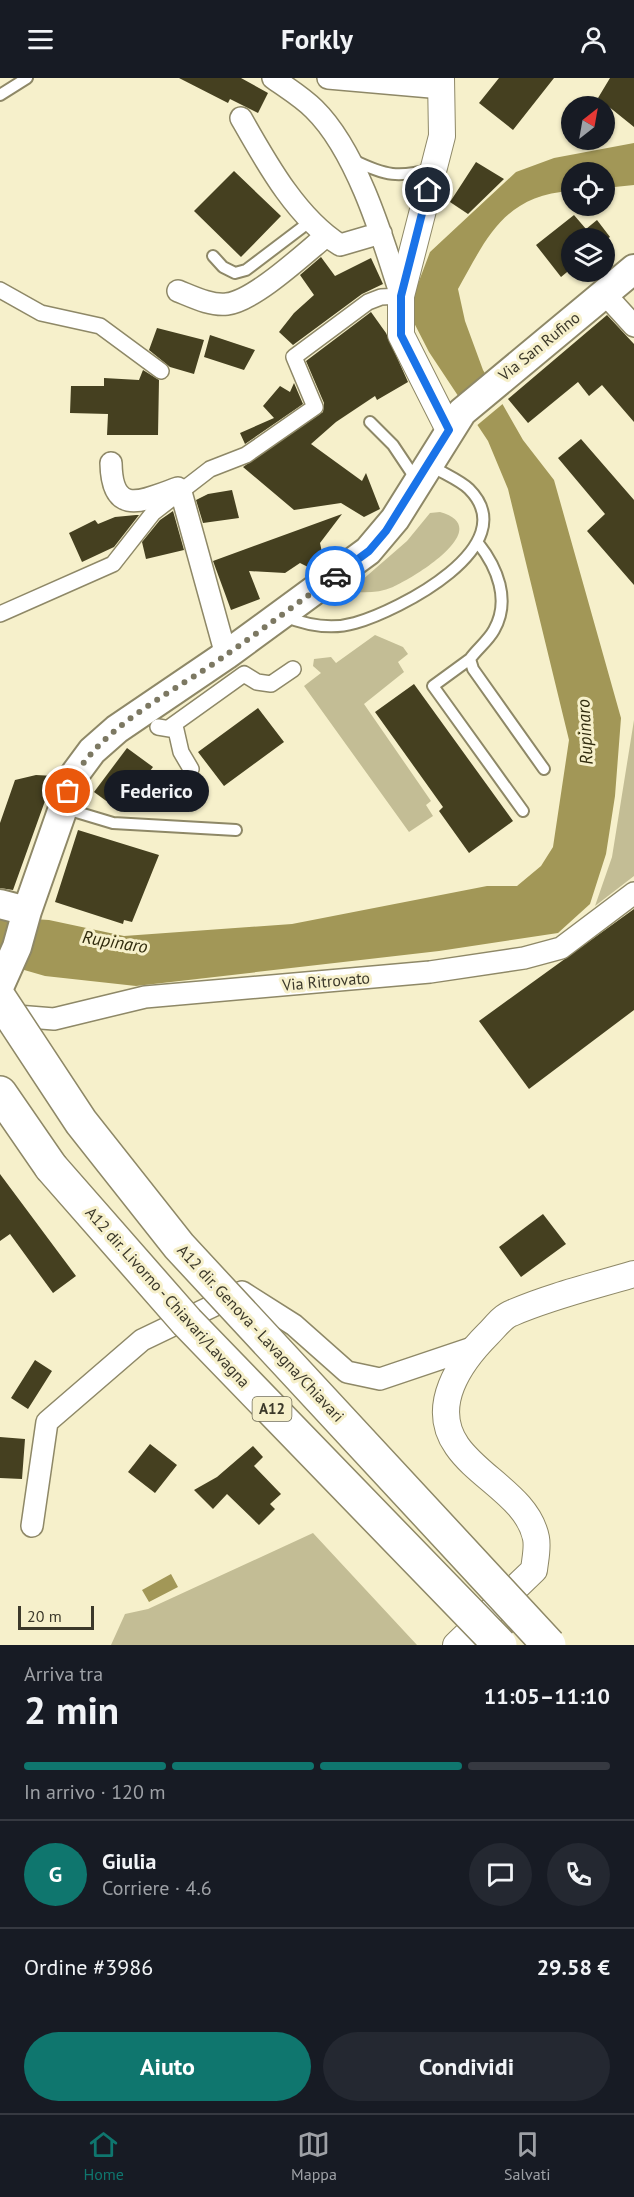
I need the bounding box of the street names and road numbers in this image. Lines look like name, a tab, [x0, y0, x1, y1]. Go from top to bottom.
street label: Via San Rufino	[493, 307, 584, 386]
street label: Via Ritrovato	[280, 967, 371, 995]
street label: A12 dir. Livorno - Chiavari/Lavagna	[82, 1203, 254, 1391]
street label: A12 dir. Genova - Lavagna/Chiavari	[172, 1239, 350, 1427]
road number: A12	[252, 1397, 292, 1421]

